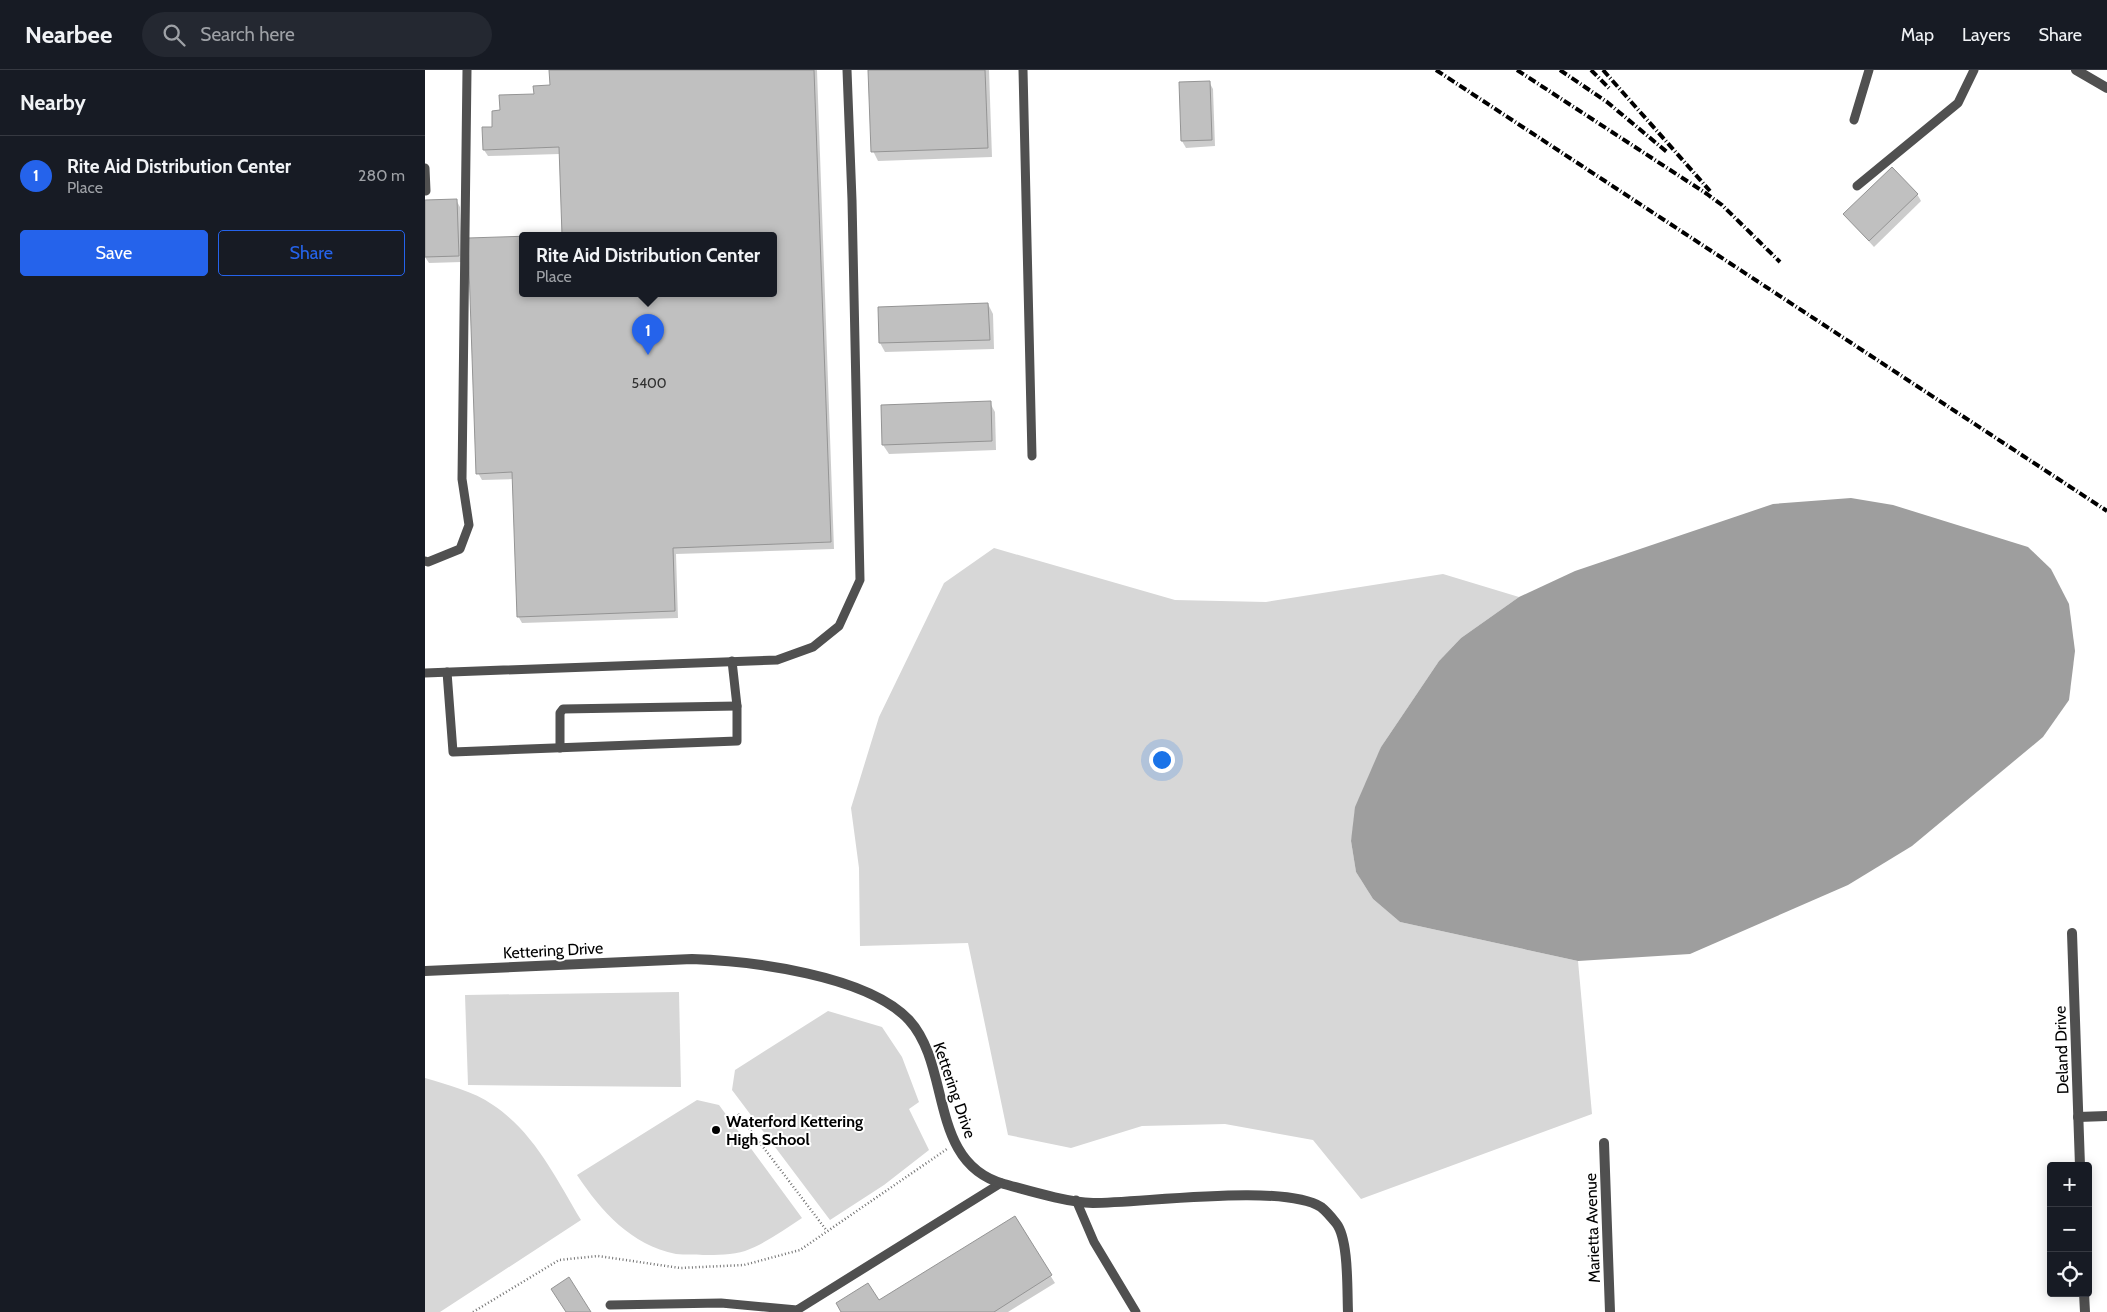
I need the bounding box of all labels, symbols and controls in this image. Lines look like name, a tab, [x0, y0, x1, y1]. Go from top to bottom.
search box	[142, 12, 492, 57]
text: Nearbee	[25, 20, 112, 49]
icon: search	[160, 21, 188, 49]
text: Search here	[200, 23, 295, 46]
text: Map	[1901, 24, 1934, 46]
text: Layers	[1962, 24, 2011, 46]
text: Share	[2039, 24, 2082, 46]
text: Nearby	[20, 90, 86, 115]
text: Rite Aid Distribution Center	[67, 155, 291, 178]
text: 1	[33, 166, 39, 185]
text: 280 m	[358, 166, 405, 185]
text: Place	[67, 178, 103, 197]
button: Save	[20, 230, 208, 276]
button: Share	[218, 230, 405, 276]
popup	[519, 232, 777, 297]
text: Rite Aid Distribution Center	[536, 244, 760, 267]
text: Place	[536, 267, 572, 286]
pin: 1	[632, 314, 664, 355]
house number: 5400	[631, 374, 667, 392]
your location	[1149, 747, 1175, 773]
street label: Kettering Drive	[502, 938, 604, 963]
street label: Deland Drive	[2050, 1005, 2073, 1095]
street label: Kettering Drive	[929, 1040, 980, 1141]
place label: Waterford Kettering High School	[726, 1112, 863, 1149]
marker: Waterford Kettering High School	[710, 1124, 722, 1136]
map controls	[2047, 1162, 2092, 1297]
button: +	[2047, 1162, 2092, 1207]
street label: Marietta Avenue	[1581, 1173, 1604, 1283]
button: −	[2047, 1207, 2092, 1252]
button: locate	[2047, 1252, 2092, 1297]

